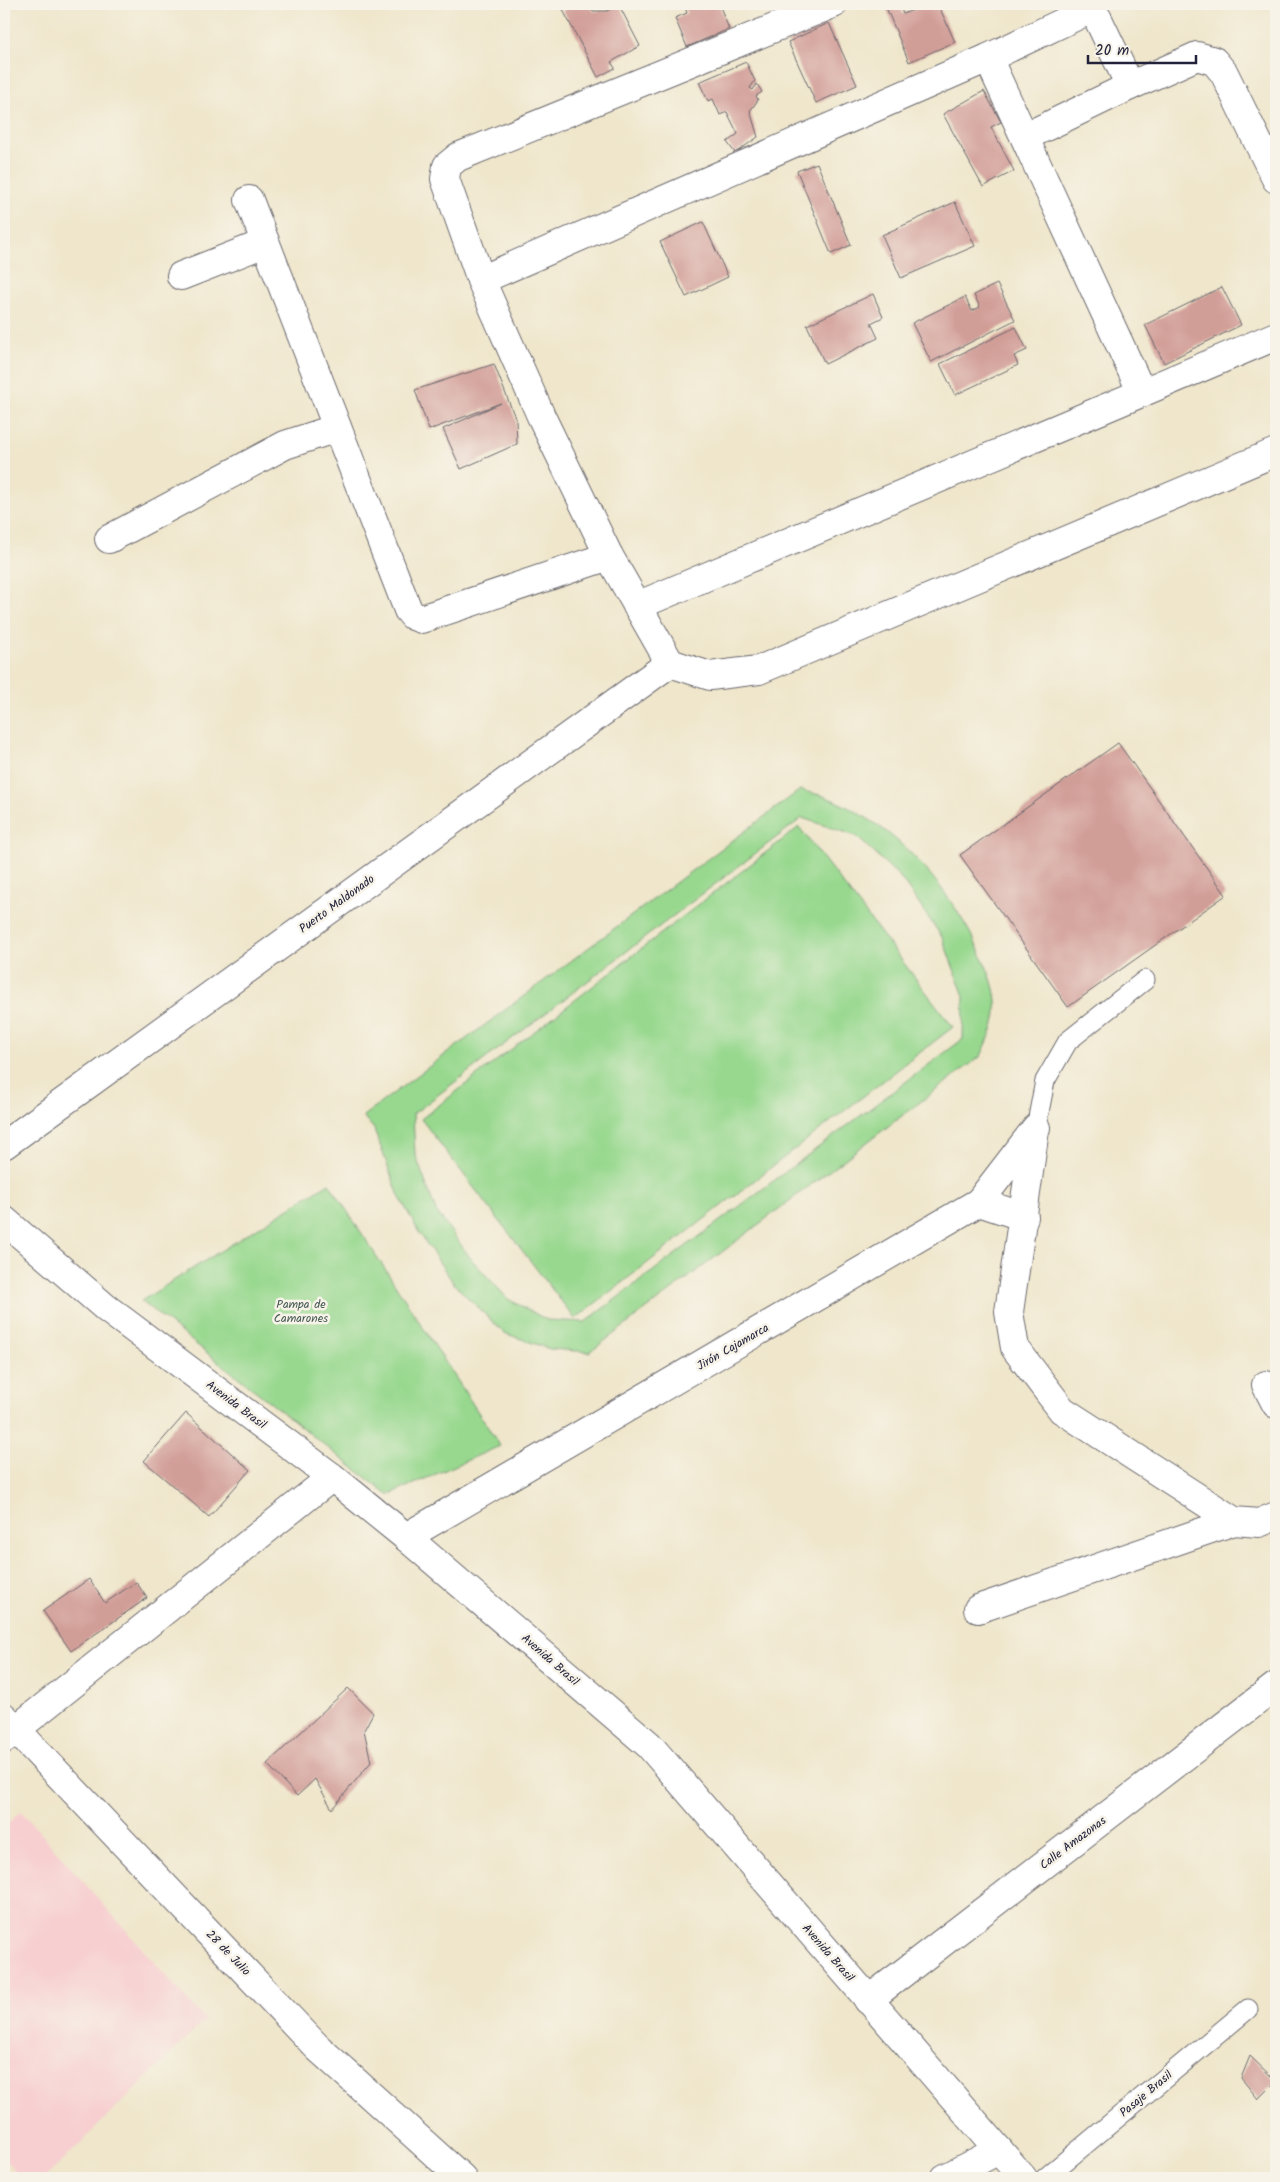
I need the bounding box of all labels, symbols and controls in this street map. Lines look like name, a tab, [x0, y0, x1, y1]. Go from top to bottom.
scale bar	[1088, 32, 1195, 64]
text: 20 m	[1095, 39, 1129, 63]
street label: Puerto Maldonado	[295, 870, 379, 938]
park label: Pampa de Camarones	[274, 1295, 328, 1328]
street label: Jirón Cajamarca	[693, 1318, 773, 1375]
street label: Avenida Brasil	[202, 1376, 270, 1434]
street label: Avenida Brasil	[517, 1629, 583, 1691]
street label: Calle Amazonas	[1036, 1812, 1110, 1874]
street label: Avenida Brasil	[797, 1920, 859, 1986]
street label: 28 de Julio	[201, 1926, 255, 1980]
street label: Pasaje Brasil	[1115, 2066, 1177, 2122]

